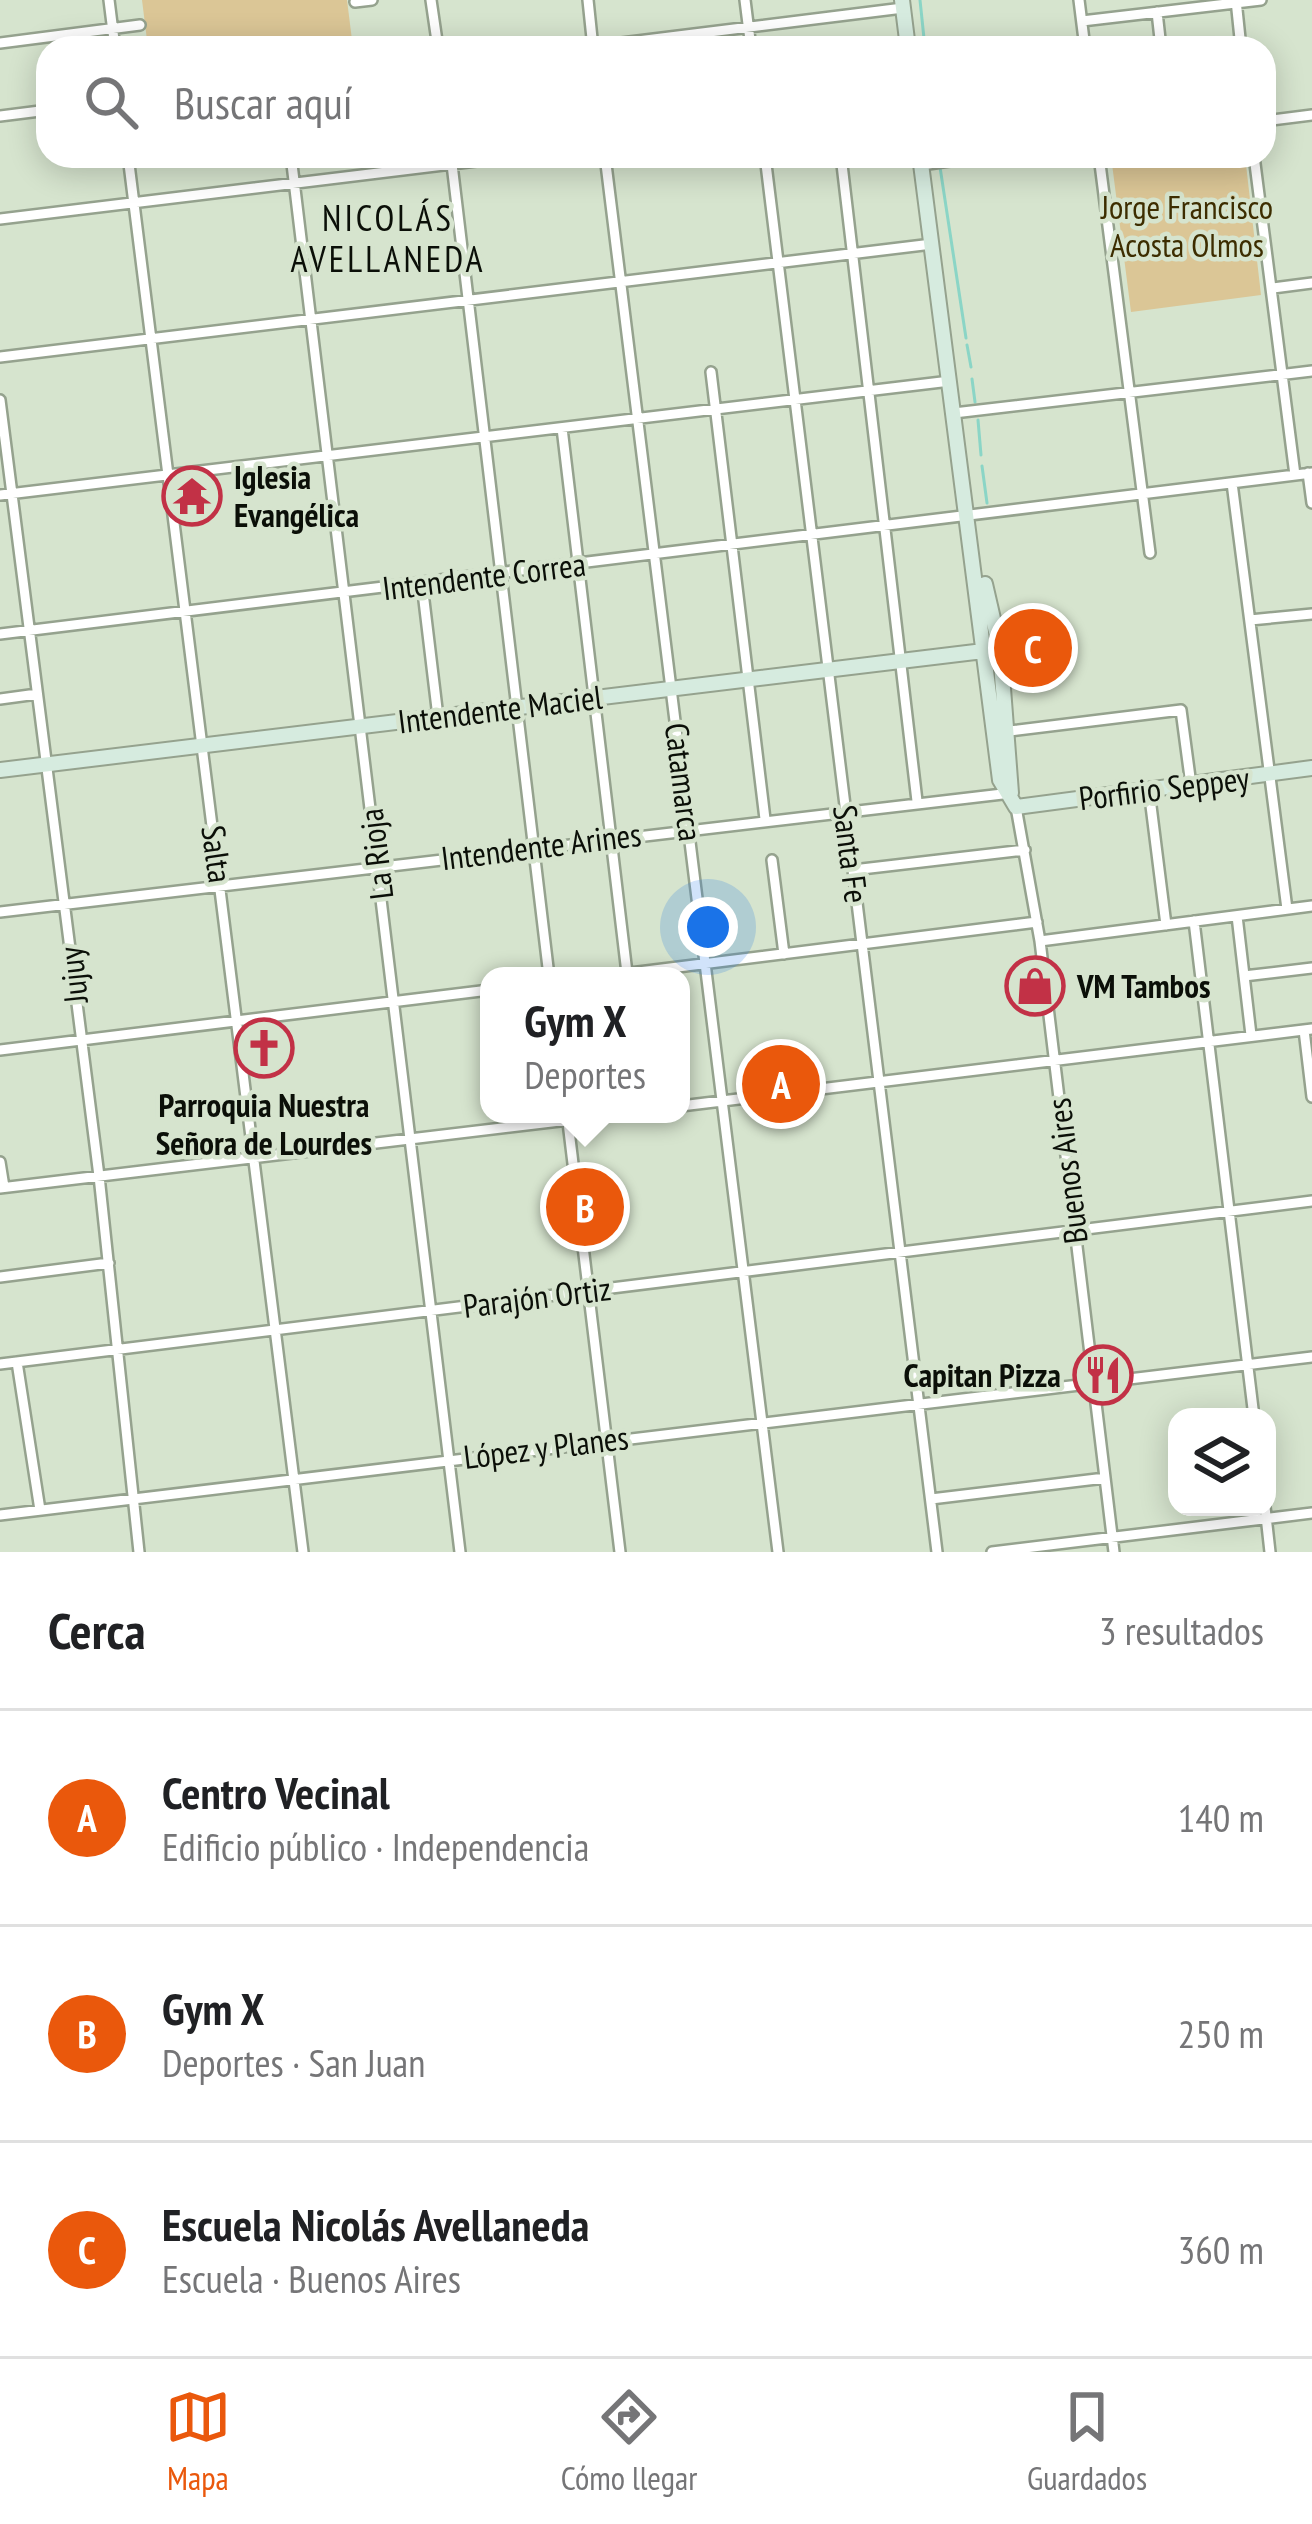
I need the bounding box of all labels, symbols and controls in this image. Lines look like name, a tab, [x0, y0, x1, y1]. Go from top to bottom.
search box	[36, 36, 1276, 168]
icon: search	[78, 69, 144, 135]
text: Buscar aquí	[174, 73, 353, 131]
park label: Jorge Francisco Acosta Olmos	[1100, 185, 1273, 266]
district label: NICOLÁS AVELLANEDA	[291, 194, 485, 282]
place label: Iglesia Evangélica	[234, 455, 359, 536]
temple icon: Iglesia Evangélica	[161, 465, 223, 527]
street label: Intendente Correa	[380, 542, 588, 609]
pin: C	[994, 603, 1072, 693]
street label: Intendente Maciel	[395, 675, 605, 742]
street label: Catamarca	[656, 720, 713, 844]
street label: Porfirio Seppey	[1076, 756, 1252, 819]
street label: Santa Fe	[824, 803, 879, 905]
street label: La Rioja	[349, 806, 402, 902]
street label: Intendente Arines	[438, 812, 643, 879]
street label: Salta	[192, 823, 243, 885]
your location	[678, 897, 738, 957]
street label: Jujuy	[48, 944, 97, 1006]
shop icon: VM Tambos	[1004, 955, 1066, 1017]
place label: VM Tambos	[1076, 964, 1210, 1007]
popup	[480, 967, 690, 1123]
text: Gym X	[524, 991, 626, 1049]
church icon: Parroquia Nuestra Señora de Lourdes	[233, 1017, 295, 1079]
pin: A	[742, 1039, 820, 1129]
text: Deportes	[524, 1049, 646, 1100]
place label: Parroquia Nuestra Señora de Lourdes	[156, 1083, 372, 1164]
street label: Buenos Aires	[1036, 1096, 1097, 1246]
pin: B	[546, 1162, 624, 1252]
street label: Parajón Ortiz	[461, 1266, 613, 1327]
restaurant icon: Capitan Pizza	[1072, 1344, 1134, 1406]
place label: Capitan Pizza	[904, 1353, 1061, 1396]
map controls	[1168, 1408, 1276, 1516]
button: layers	[1168, 1408, 1276, 1516]
street label: López y Planes	[461, 1415, 631, 1478]
text: Cerca	[48, 1597, 146, 1663]
text: 3 resultados	[1099, 1605, 1264, 1656]
text: Centro Vecinal	[162, 1763, 390, 1821]
text: A	[77, 1792, 97, 1843]
text: 140 m	[1178, 1792, 1264, 1843]
text: Edificio público · Independencia	[162, 1821, 589, 1872]
text: Gym X	[162, 1979, 264, 2037]
text: B	[77, 2008, 97, 2059]
text: 250 m	[1178, 2008, 1264, 2059]
text: Deportes · San Juan	[162, 2037, 425, 2088]
text: Escuela Nicolás Avellaneda	[162, 2195, 589, 2253]
text: C	[78, 2224, 96, 2275]
text: 360 m	[1178, 2224, 1264, 2275]
text: Escuela · Buenos Aires	[162, 2253, 461, 2304]
tab: Mapa	[165, 2384, 231, 2499]
tab: Cómo llegar	[561, 2384, 697, 2499]
tab: Guardados	[1027, 2384, 1147, 2499]

